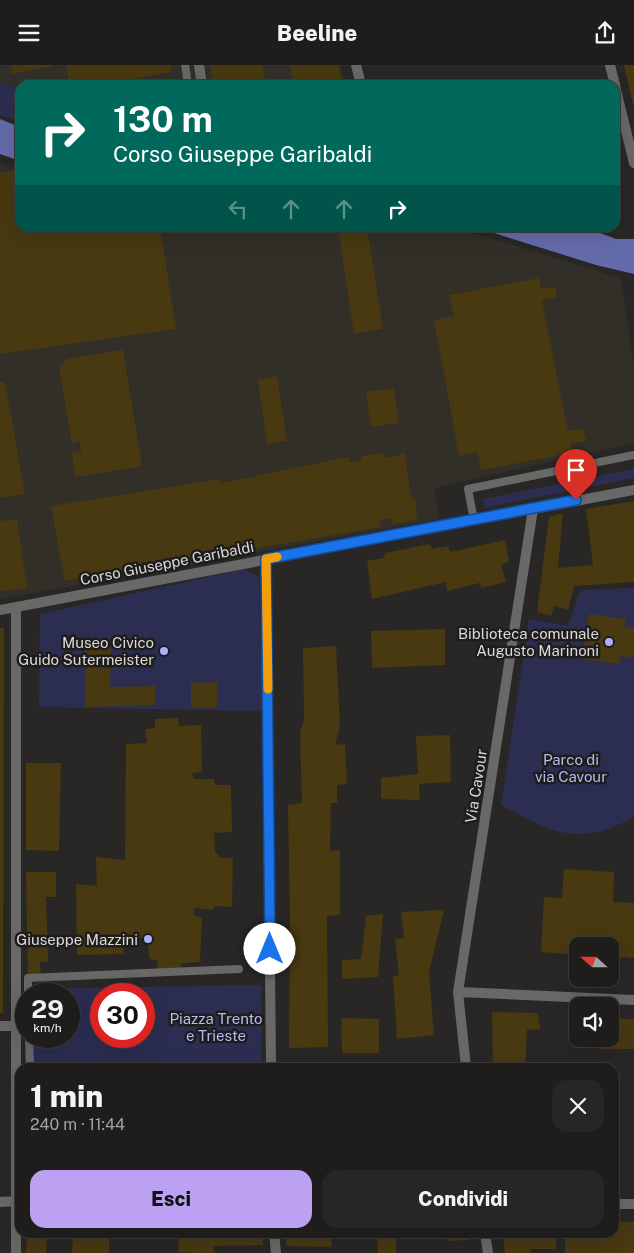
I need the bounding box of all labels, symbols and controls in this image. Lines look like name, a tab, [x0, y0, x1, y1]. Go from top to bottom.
icon: menu	[15, 19, 43, 47]
icon: share	[591, 19, 619, 47]
text: Beeline	[277, 20, 357, 46]
text: 130 m	[113, 99, 213, 140]
icon: right	[30, 100, 95, 165]
text: Corso Giuseppe Garibaldi	[113, 141, 372, 167]
icon: left	[224, 195, 252, 223]
icon: ahead	[277, 195, 305, 223]
icon: ahead	[330, 195, 358, 223]
icon: right	[383, 195, 411, 223]
pin	[555, 449, 597, 500]
icon: arrive	[562, 456, 590, 484]
street label: Corso Giuseppe Garibaldi	[79, 538, 255, 588]
place label: Biblioteca comunale Augusto Marinoni	[458, 625, 599, 659]
place label: Museo Civico Guido Sutermeister	[18, 634, 154, 668]
marker: Biblioteca comunale Augusto Marinoni	[603, 636, 615, 648]
marker: Museo Civico Guido Sutermeister	[158, 645, 170, 657]
street label: Via Cavour	[462, 748, 490, 824]
park label: Parco di via Cavour	[535, 751, 607, 785]
position arrow	[243, 922, 295, 974]
place label: Giuseppe Mazzini	[16, 931, 138, 948]
marker: Giuseppe Mazzini	[142, 933, 154, 945]
north arrow	[569, 937, 619, 987]
map controls	[569, 937, 619, 1047]
speed limit sign: 30	[90, 983, 155, 1048]
text: 29	[31, 994, 64, 1024]
button: sound	[569, 997, 619, 1047]
park label: Piazza Trento e Trieste	[169, 1010, 263, 1044]
text: km/h	[33, 1021, 62, 1035]
text: 1 min	[30, 1078, 103, 1114]
button: close	[552, 1080, 604, 1132]
text: 240 m · 11:44	[30, 1115, 125, 1134]
button: Esci	[30, 1170, 312, 1228]
button: Condividi	[322, 1170, 604, 1228]

